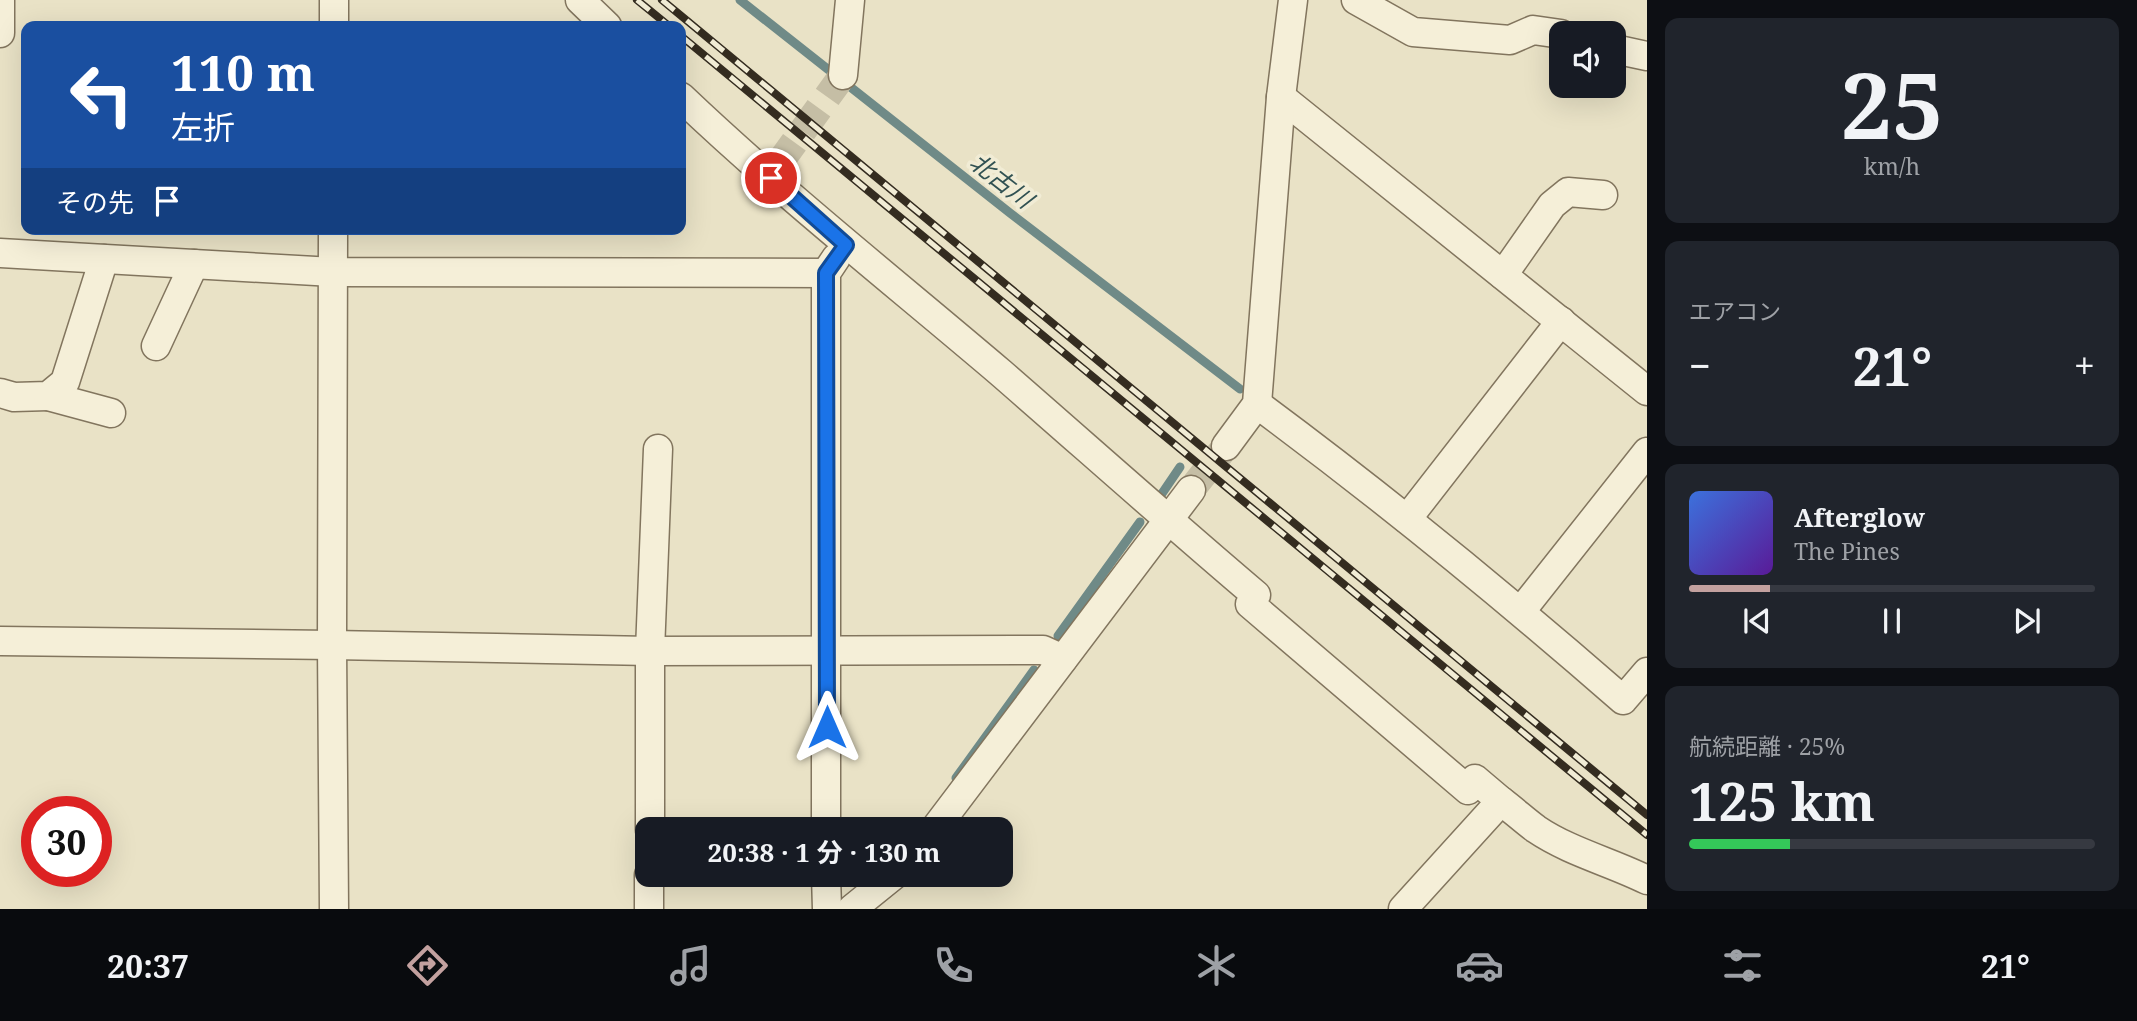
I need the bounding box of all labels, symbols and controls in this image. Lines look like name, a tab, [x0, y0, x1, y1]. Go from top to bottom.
map controls	[1549, 21, 1626, 98]
button: sound	[1549, 21, 1626, 98]
text: 110 m	[171, 39, 315, 105]
text: 25	[1841, 42, 1943, 166]
icon: left	[56, 49, 147, 140]
text: 左折	[171, 105, 235, 148]
water label: 北古川	[963, 145, 1043, 217]
pin	[741, 148, 801, 208]
text: km/h	[1864, 150, 1920, 182]
icon: arrive	[752, 159, 790, 197]
icon: arrive	[148, 182, 186, 220]
text: その先	[56, 184, 134, 220]
text: エアコン	[1689, 295, 1781, 327]
text: 21°	[1853, 330, 1932, 401]
text: −	[1689, 339, 1711, 391]
text: +	[2074, 339, 2095, 391]
text: Afterglow	[1794, 499, 1925, 535]
text: The Pines	[1794, 535, 1900, 567]
icon: previous	[1738, 602, 1776, 640]
icon: pause	[1873, 602, 1911, 640]
icon: next	[2008, 602, 2046, 640]
position arrow	[790, 690, 864, 764]
text: 航続距離 · 25%	[1689, 730, 1845, 762]
text: 125 km	[1689, 765, 1875, 836]
speed limit sign: 30	[21, 796, 112, 887]
text: 20:38 · 1 分 · 130 m	[708, 834, 940, 870]
icon: directions	[403, 941, 452, 990]
icon: music	[666, 941, 715, 990]
icon: phone	[929, 941, 978, 990]
icon: climate	[1192, 941, 1241, 990]
icon: car	[1455, 941, 1504, 990]
icon: filters	[1718, 941, 1767, 990]
text: 20:37	[107, 944, 189, 987]
text: 21°	[1981, 944, 2030, 987]

